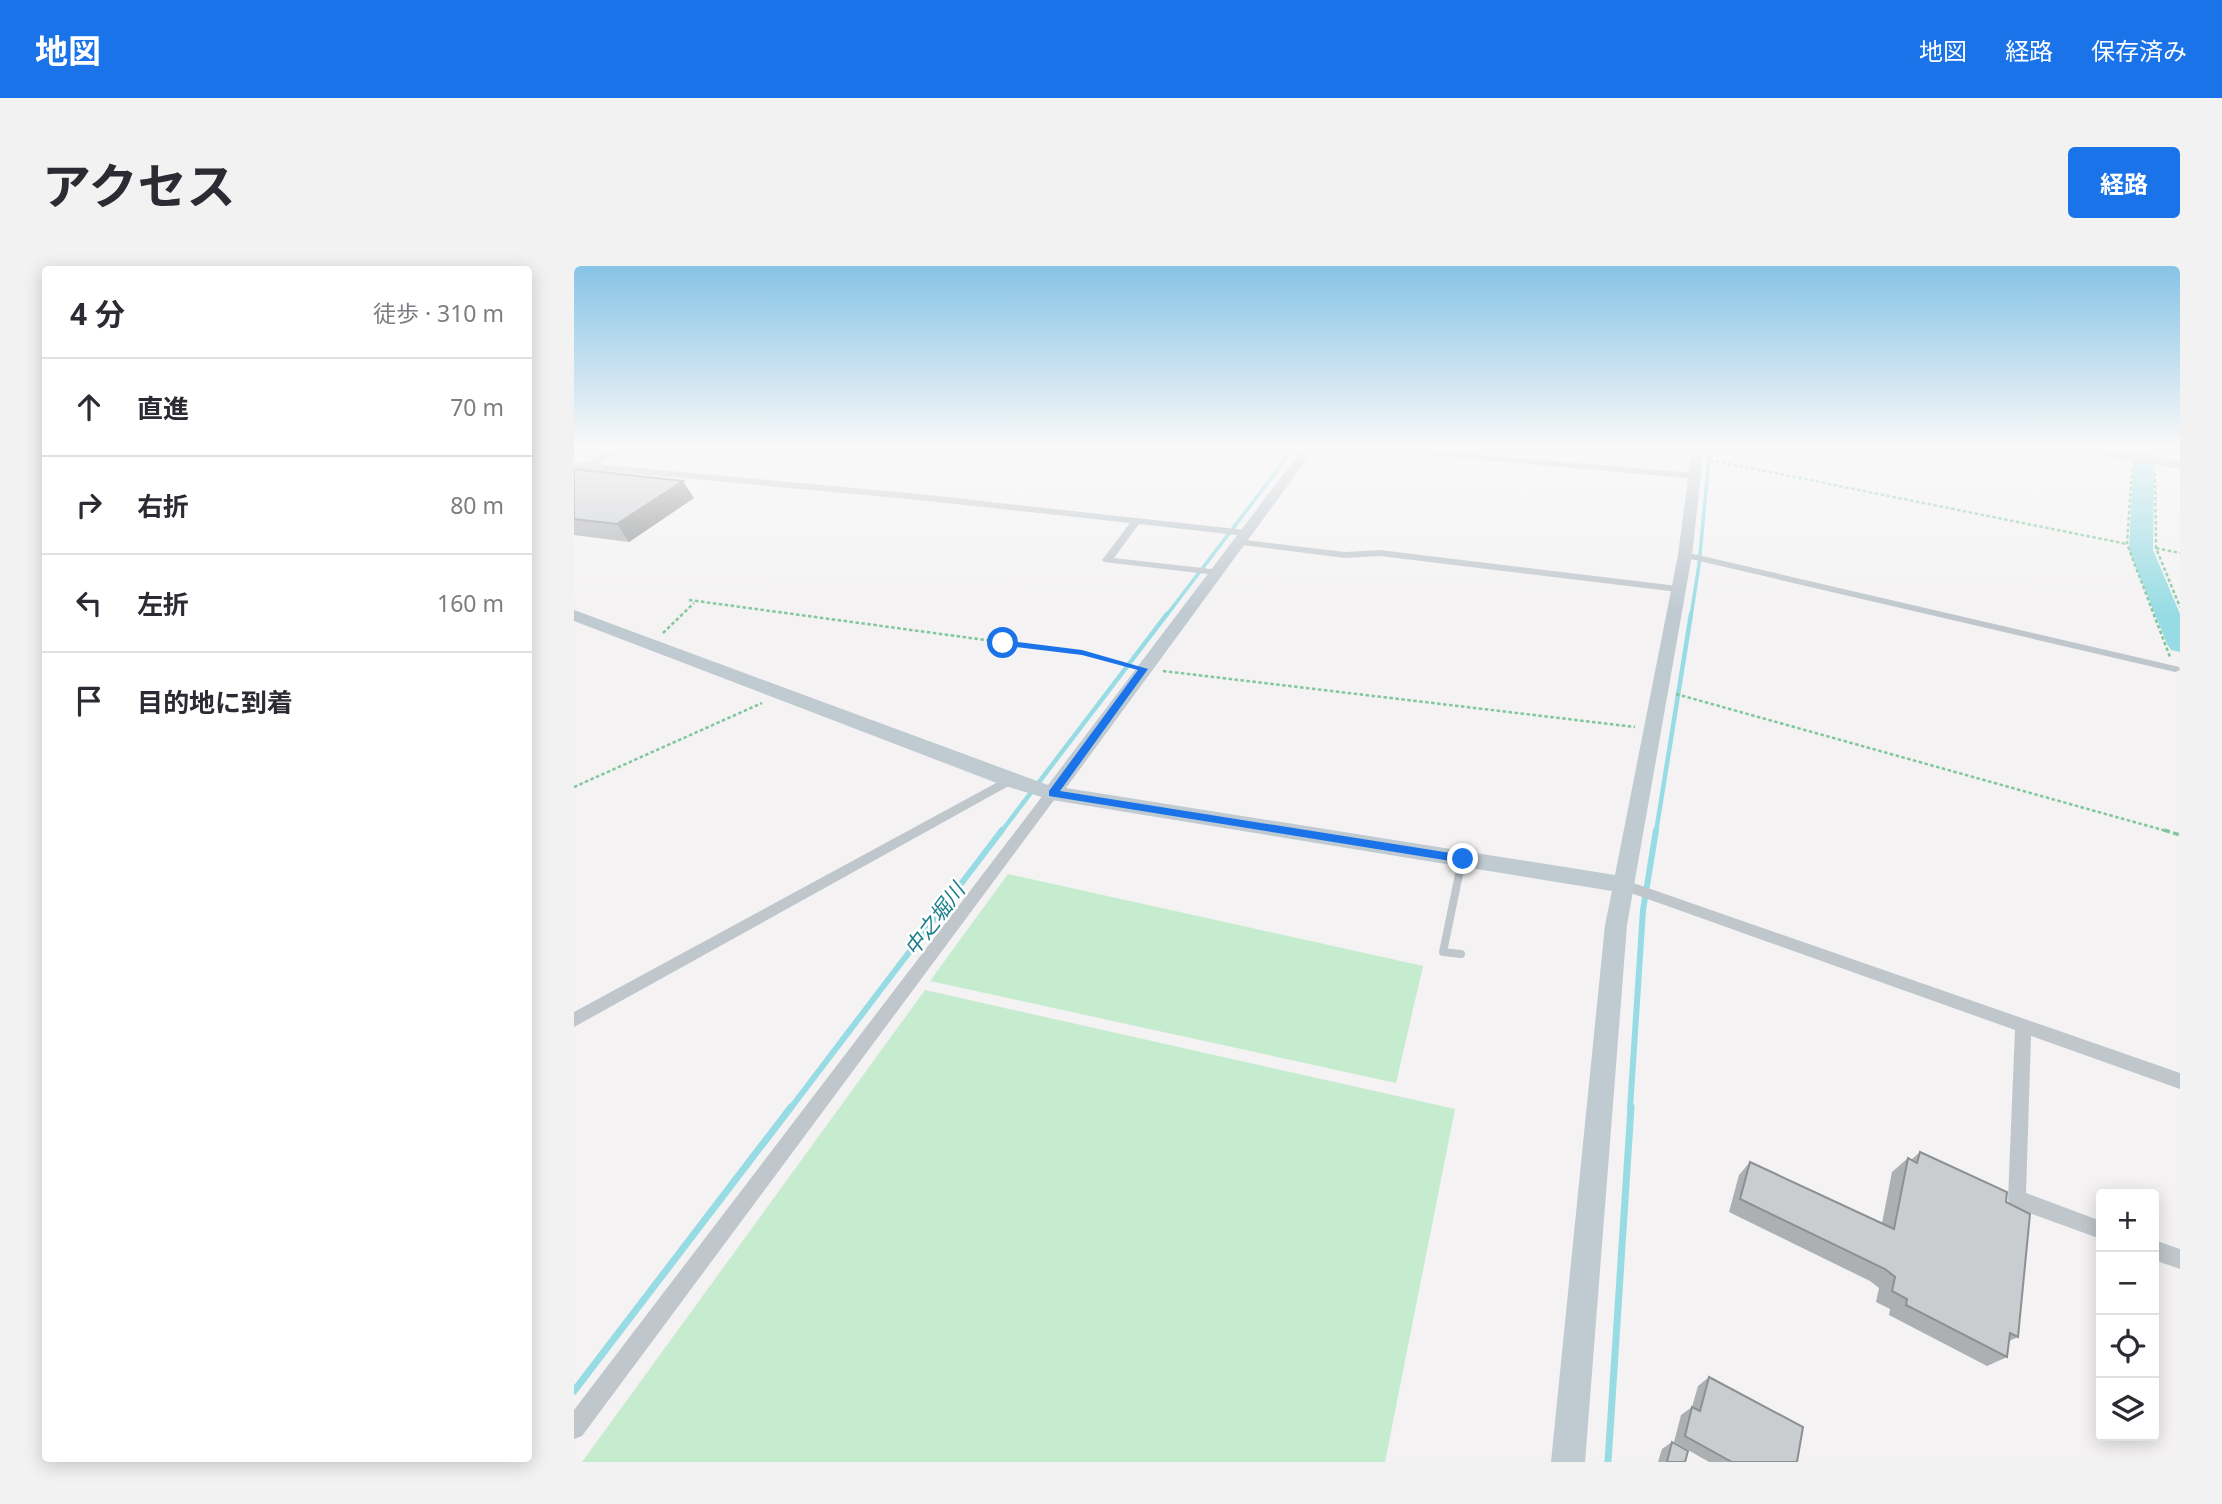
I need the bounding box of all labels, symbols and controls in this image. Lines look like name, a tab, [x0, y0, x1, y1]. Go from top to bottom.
text: 地図	[35, 28, 101, 73]
text: 地図	[1919, 34, 1967, 67]
text: 経路	[2005, 34, 2053, 67]
text: 保存済み	[2091, 34, 2187, 67]
button: 経路	[2068, 147, 2180, 218]
text: アクセス	[42, 152, 236, 218]
text: 4 分	[70, 293, 125, 334]
text: 徒歩 · 310 m	[373, 297, 504, 329]
icon: ahead	[70, 388, 108, 426]
text: 直進	[137, 390, 189, 426]
text: 70 m	[450, 391, 504, 423]
icon: right	[70, 486, 108, 524]
text: 右折	[137, 488, 189, 524]
text: 80 m	[450, 489, 504, 521]
icon: left	[70, 584, 108, 622]
text: 左折	[137, 586, 189, 622]
text: 160 m	[437, 587, 504, 619]
route start	[987, 627, 1018, 658]
icon: arrive	[70, 682, 108, 720]
text: 目的地に到着	[137, 684, 293, 720]
route end	[1447, 843, 1478, 874]
water label: 中之堀川	[898, 875, 972, 961]
map controls	[2096, 1189, 2159, 1441]
button: +	[2096, 1189, 2159, 1252]
button: −	[2096, 1252, 2159, 1315]
button: locate	[2096, 1315, 2159, 1378]
button: layers	[2096, 1378, 2159, 1441]

